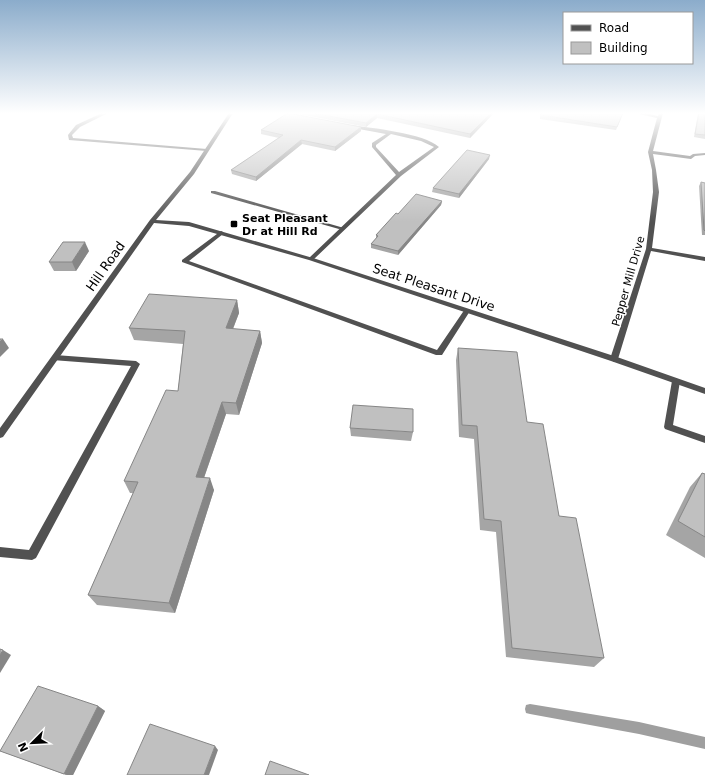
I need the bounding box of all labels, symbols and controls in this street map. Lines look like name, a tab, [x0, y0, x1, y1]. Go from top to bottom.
legend	[563, 12, 693, 64]
text: Road	[599, 21, 629, 35]
text: Building	[599, 41, 648, 55]
place label: Seat Pleasant Dr at Hill Rd	[242, 212, 328, 238]
marker: Seat Pleasant Dr at Hill Rd	[229, 219, 239, 229]
street label: Pepper Mill Drive	[609, 234, 648, 328]
street label: Hill Road	[83, 238, 128, 294]
street label: Seat Pleasant Drive	[371, 261, 497, 314]
north arrow	[12, 723, 52, 763]
text: N	[16, 740, 31, 754]

